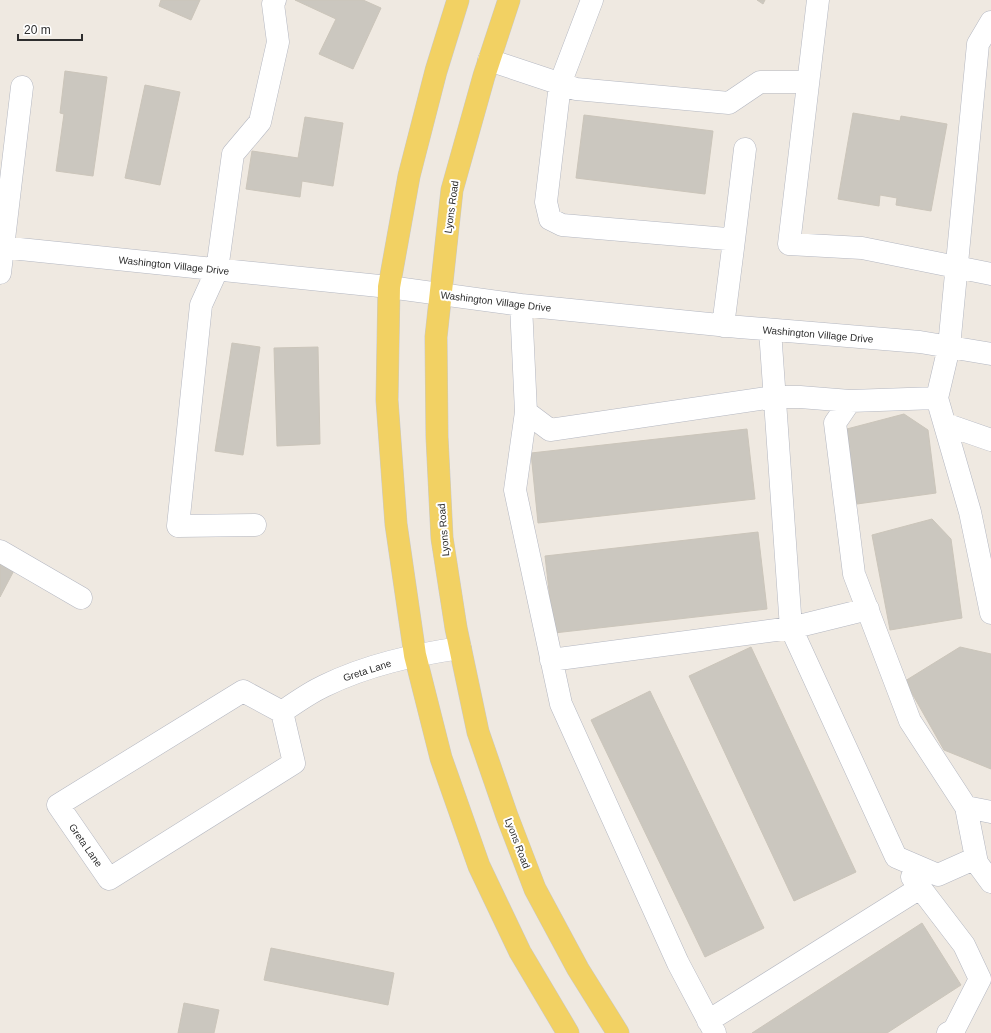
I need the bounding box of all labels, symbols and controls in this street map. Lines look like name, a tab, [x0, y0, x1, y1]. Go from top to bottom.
scale bar	[18, 16, 82, 42]
text: 20 m	[24, 23, 51, 37]
street label: Lyons Road	[442, 180, 461, 234]
street label: Washington Village Drive	[118, 254, 230, 277]
street label: Washington Village Drive	[440, 289, 552, 314]
street label: Washington Village Drive	[762, 324, 874, 345]
street label: Lyons Road	[436, 503, 451, 557]
street label: Greta Lane	[342, 657, 393, 683]
street label: Lyons Road	[503, 816, 532, 870]
street label: Greta Lane	[67, 822, 105, 869]

